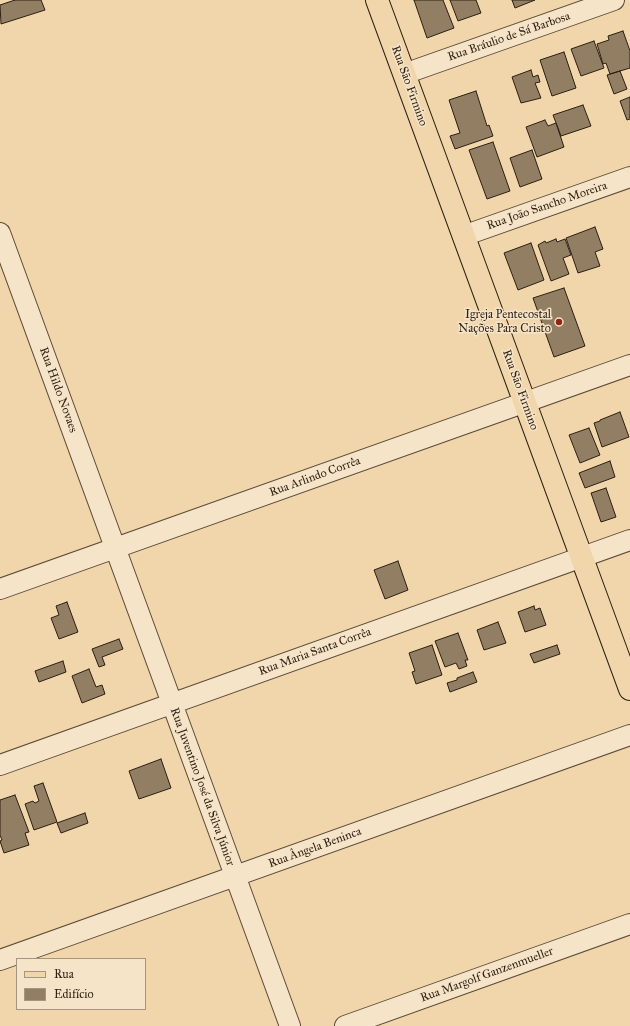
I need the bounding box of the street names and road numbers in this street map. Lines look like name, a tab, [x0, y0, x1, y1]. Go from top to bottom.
street label: Rua Bráulio de Sá Barbosa	[446, 9, 572, 65]
street label: Rua São Firmino	[388, 44, 430, 128]
street label: Rua João Sancho Moreira	[485, 179, 609, 233]
street label: Rua Hildo Novaes	[36, 345, 80, 435]
street label: Rua São Firmino	[499, 348, 541, 432]
street label: Rua Arlindo Corrêa	[267, 454, 363, 500]
street label: Rua Maria Santa Corrêa	[257, 625, 373, 679]
street label: Rua Juventino José da Silva Júnior	[167, 706, 237, 868]
street label: Rua Ângela Beninca	[267, 825, 363, 871]
street label: Rua Margolf Ganzenmueller	[418, 944, 556, 1006]

